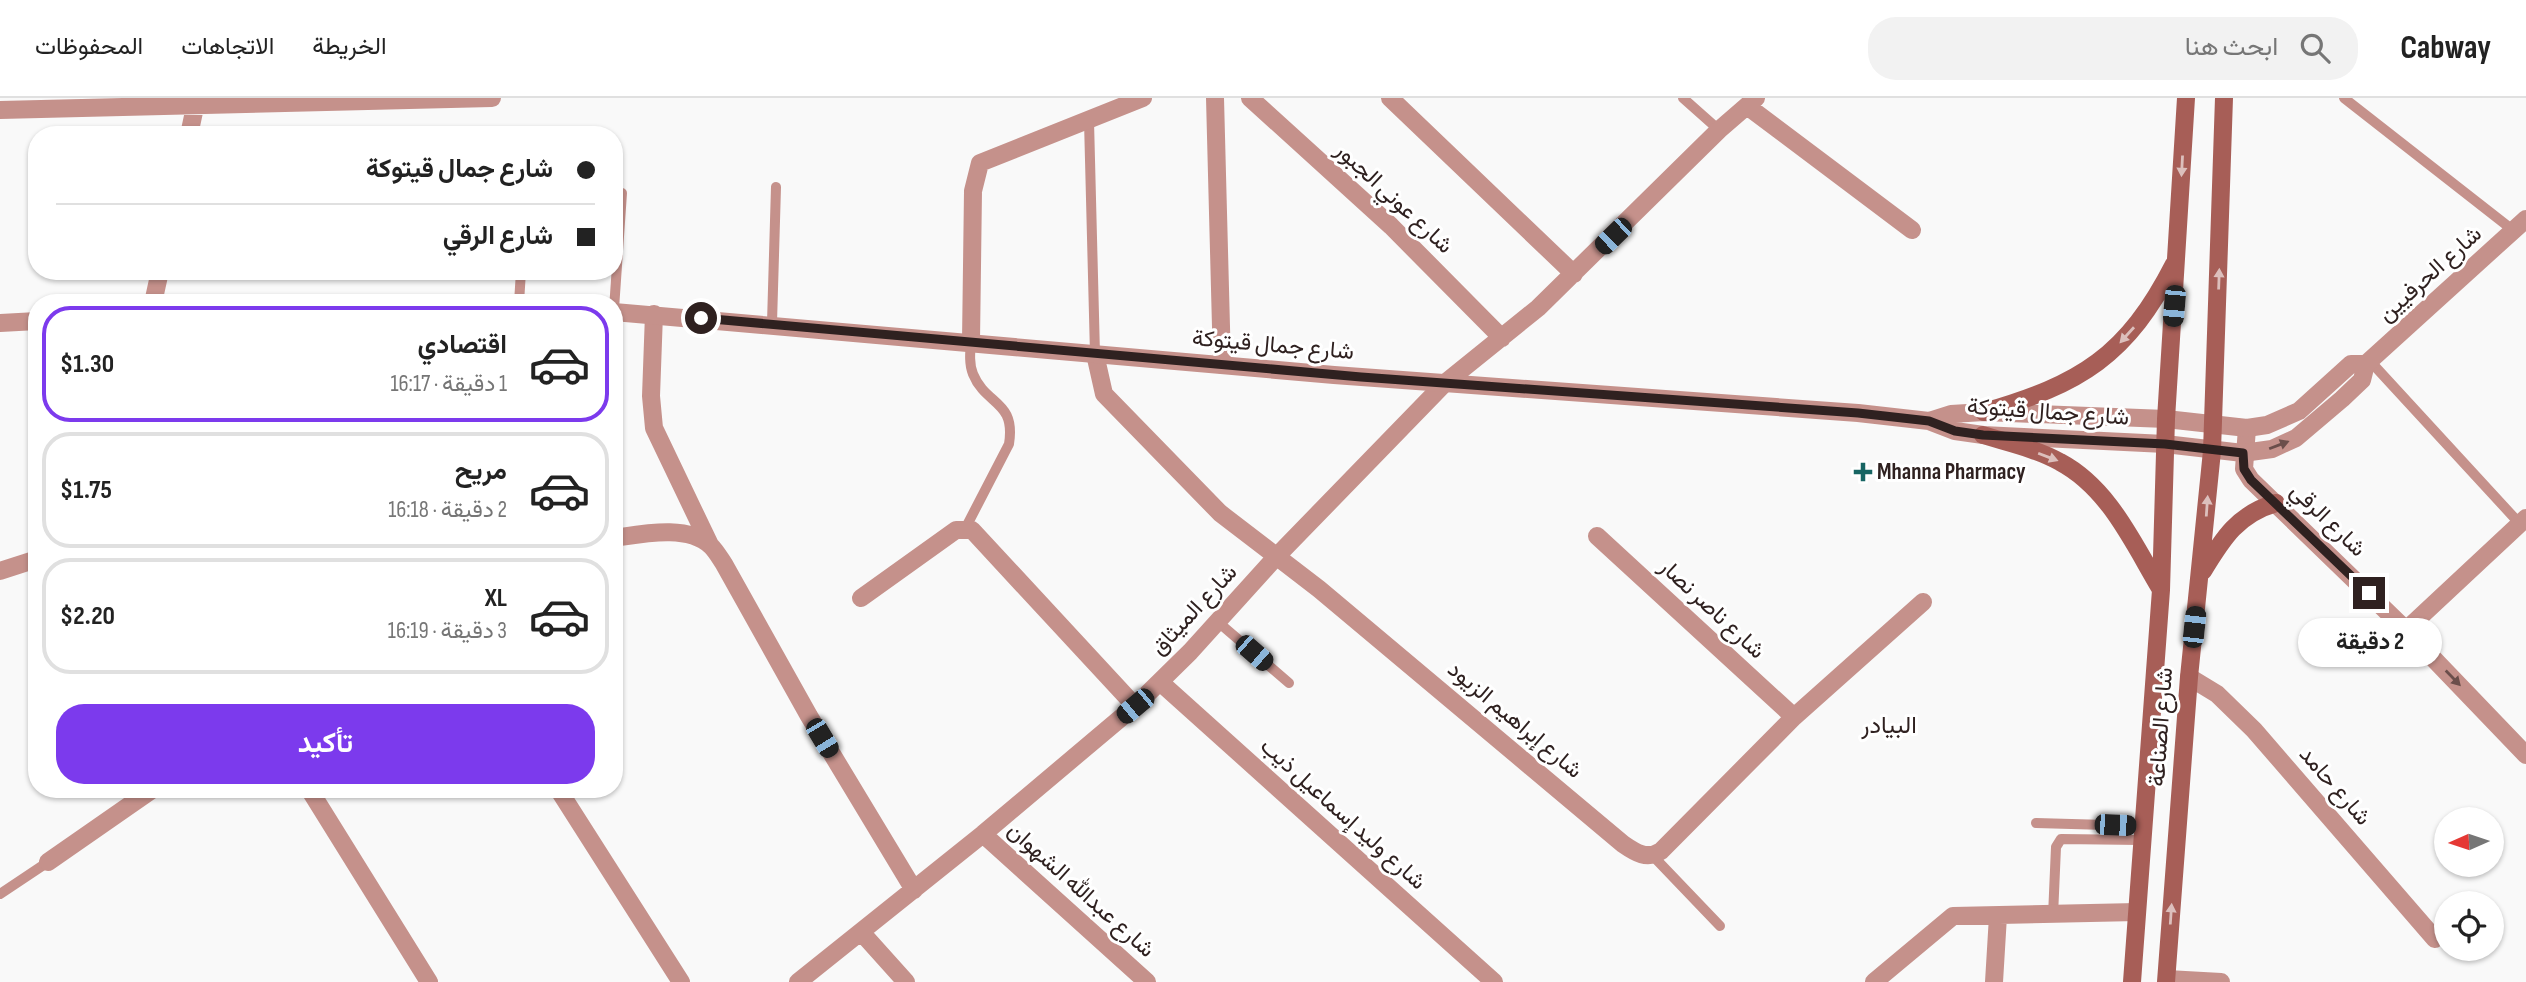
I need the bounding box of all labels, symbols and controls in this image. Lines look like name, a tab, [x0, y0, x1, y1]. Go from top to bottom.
search box	[1868, 17, 2358, 80]
text: Cabway	[2400, 28, 2491, 68]
icon: search	[2296, 29, 2334, 67]
text: المحفوظات	[35, 32, 143, 61]
text: الاتجاهات	[181, 32, 274, 61]
text: الخريطة	[312, 32, 387, 61]
text: ابحث هنا	[2185, 32, 2278, 63]
street label: شارع عوني الجبور	[1326, 136, 1459, 263]
text: شارع جمال قيتوكة	[366, 154, 553, 185]
one-way arrow	[2177, 155, 2188, 177]
car	[1591, 214, 1636, 258]
street label: شارع الحرفيين	[2372, 220, 2488, 329]
text: شارع الرقي	[443, 221, 553, 252]
one-way arrow	[2213, 267, 2224, 289]
car	[2162, 284, 2187, 328]
route start	[685, 302, 717, 334]
street label: شارع جمال قيتوكة	[1191, 324, 1355, 367]
one-way arrow	[2119, 326, 2135, 344]
text: اقتصادي	[418, 330, 507, 361]
icon: car	[528, 333, 591, 396]
text: $1.30	[60, 349, 114, 380]
text: 1 دقيقة · 16:17	[390, 370, 507, 398]
street label: شارع جمال قيتوكة	[1966, 392, 2130, 433]
one-way arrow	[2268, 439, 2289, 450]
one-way arrow	[2037, 451, 2058, 462]
text: مريح	[455, 456, 507, 487]
place label: Mhanna Pharmacy	[1877, 458, 2026, 486]
icon: car	[528, 459, 591, 522]
marker: Mhanna Pharmacy	[1855, 464, 1871, 480]
text: $1.75	[60, 475, 112, 506]
street label: شارع الرقي	[2281, 477, 2372, 566]
one-way arrow	[2202, 495, 2213, 517]
text: 2 دقيقة · 16:18	[388, 496, 507, 524]
street label: شارع ناصر نصار	[1652, 552, 1771, 666]
street label: شارع الميثاق	[1145, 559, 1244, 662]
route end	[2353, 577, 2385, 609]
text: XL	[485, 583, 507, 614]
icon: car	[528, 585, 591, 648]
text: $2.20	[60, 601, 115, 632]
car	[2182, 605, 2207, 649]
text: 3 دقيقة · 16:19	[388, 617, 507, 645]
callout: 2 دقيقة	[2297, 618, 2441, 666]
text: 2 دقيقة	[2336, 628, 2404, 656]
car	[1232, 631, 1277, 675]
street label: شارع إبراهيم الزيود	[1441, 655, 1588, 785]
street label: شارع الصناعة	[2143, 666, 2180, 788]
one-way arrow	[2444, 670, 2461, 687]
car	[1113, 684, 1158, 728]
button: تأكيد	[56, 704, 595, 784]
district label: البيادر	[1860, 711, 1917, 740]
car	[803, 715, 842, 761]
street label: شارع وليد إسماعيل ذيب	[1254, 732, 1432, 897]
street label: شارع حامد	[2292, 741, 2377, 832]
north arrow	[2434, 807, 2504, 877]
map controls	[2434, 807, 2504, 961]
car	[2094, 814, 2137, 836]
street label: شارع عبدالله الشهوان	[1001, 816, 1160, 964]
button: locate	[2434, 891, 2504, 961]
one-way arrow	[2166, 903, 2177, 925]

